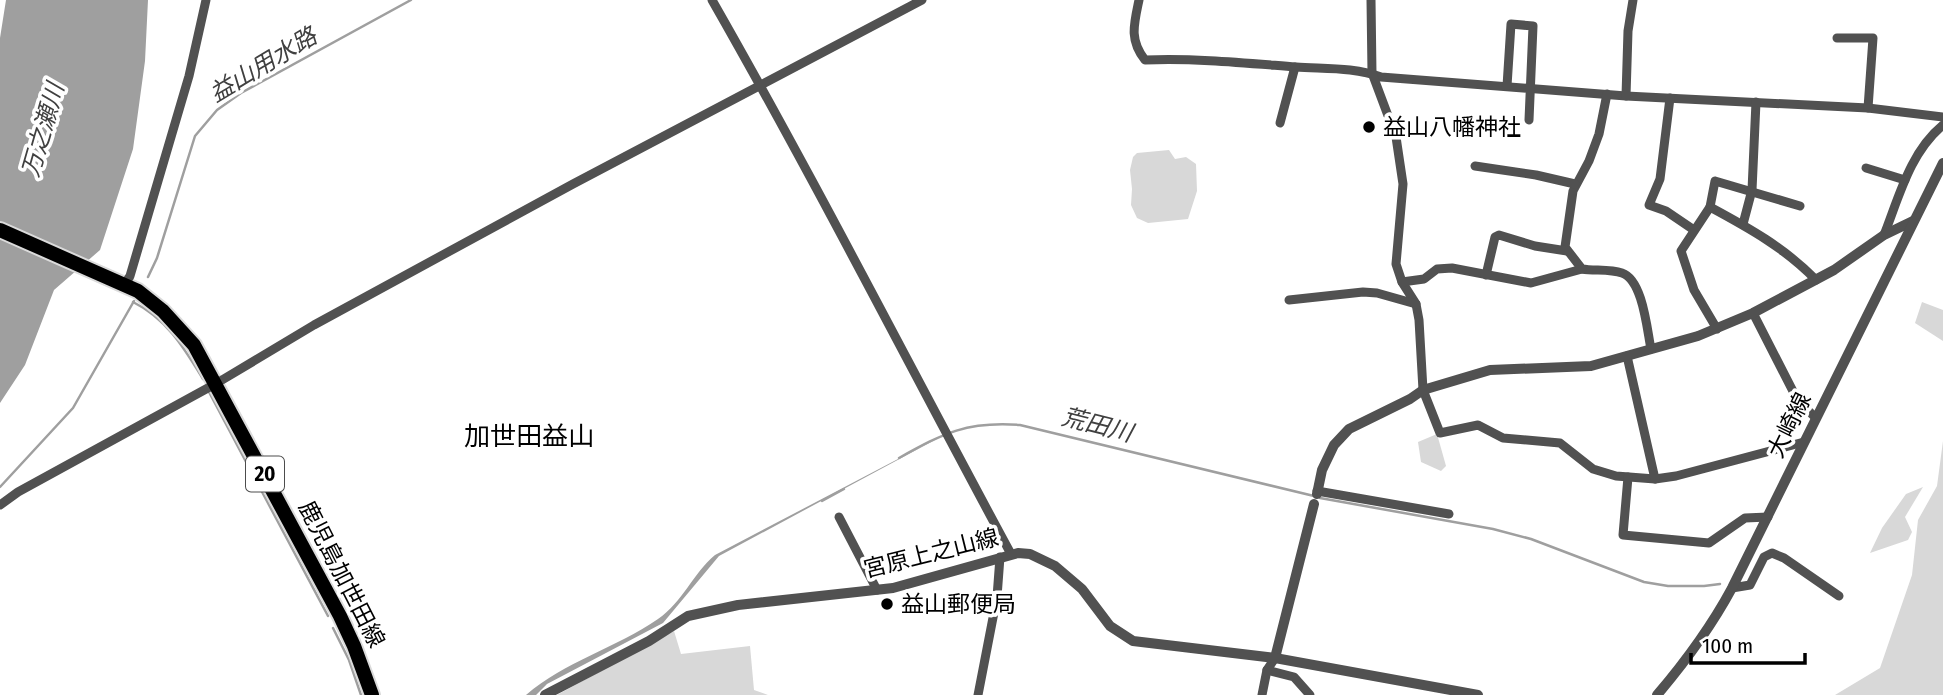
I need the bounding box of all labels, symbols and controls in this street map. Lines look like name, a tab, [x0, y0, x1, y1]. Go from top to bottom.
water label: 益山用水路	[204, 21, 323, 108]
water label: 万之瀬川	[16, 77, 71, 180]
place label: 益山八幡神社	[1383, 113, 1521, 141]
marker: 益山八幡神社	[1361, 119, 1377, 135]
street label: 大崎線	[1761, 388, 1817, 462]
water label: 荒田川	[1059, 403, 1138, 448]
district label: 加世田益山	[464, 421, 594, 452]
road number: 20	[246, 456, 284, 491]
street label: 鹿児島加世田線	[293, 496, 391, 652]
street label: 宮原上之山線	[861, 523, 1001, 583]
place label: 益山郵便局	[901, 590, 1016, 618]
marker: 益山郵便局	[879, 596, 895, 612]
scale bar	[1691, 622, 1805, 666]
text: 100 m	[1702, 633, 1753, 659]

